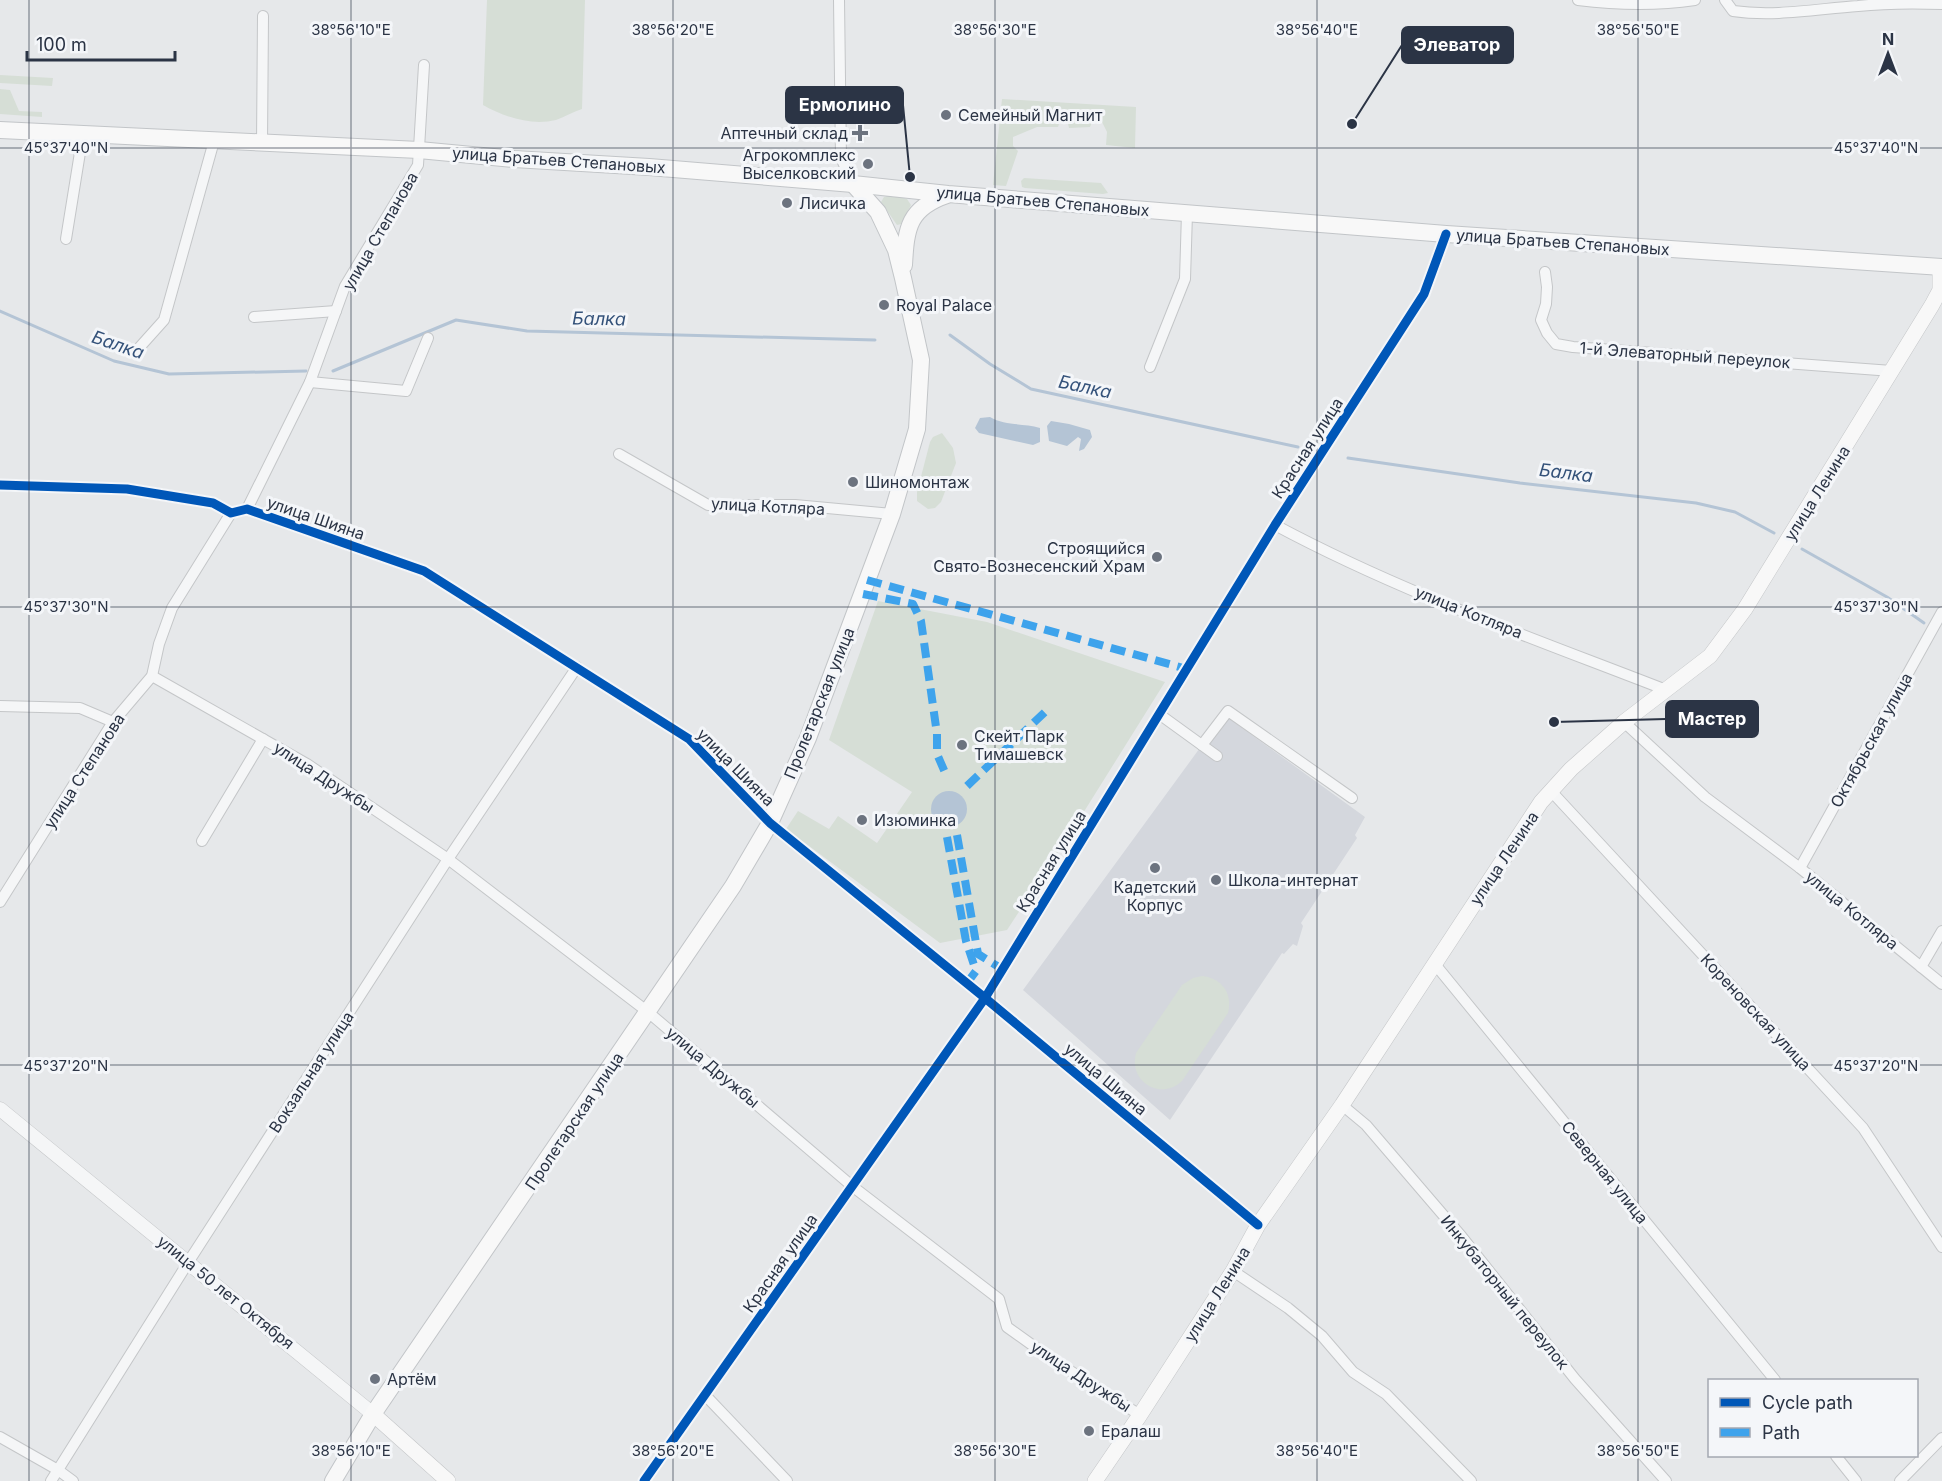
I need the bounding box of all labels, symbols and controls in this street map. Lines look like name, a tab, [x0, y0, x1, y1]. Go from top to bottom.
text: 38°56'10"E	[311, 20, 391, 39]
text: 38°56'20"E	[632, 20, 714, 39]
text: 38°56'30"E	[954, 20, 1036, 39]
text: 38°56'40"E	[1276, 20, 1358, 39]
text: 38°56'50"E	[1597, 20, 1679, 39]
scale bar	[27, 24, 176, 62]
north arrow	[1858, 24, 1918, 84]
callout: Элеватор	[1402, 27, 1513, 63]
text: N	[1882, 29, 1894, 49]
text: 100 m	[36, 34, 87, 55]
text: Элеватор	[1414, 34, 1500, 55]
callout: Ермолино	[786, 87, 903, 123]
text: Ермолино	[799, 94, 891, 115]
place label: Семейный Магнит	[958, 105, 1103, 125]
marker: Семейный Магнит	[939, 108, 953, 122]
place label: Аптечный склад	[720, 123, 848, 143]
marker: Аптечный склад	[853, 126, 867, 140]
text: 45°37'40"N	[24, 138, 108, 157]
text: 45°37'40"N	[1834, 138, 1918, 157]
street label: улица Братьев Степановых	[452, 143, 667, 177]
place label: Агрокомплекс Выселковский	[742, 145, 856, 183]
marker: Агрокомплекс Выселковский	[861, 157, 875, 171]
street label: улица Степанова	[338, 168, 422, 294]
street label: улица Братьев Степановых	[936, 182, 1151, 220]
place label: Лисичка	[799, 193, 866, 213]
marker: Лисичка	[780, 196, 794, 210]
street label: улица Братьев Степановых	[1456, 225, 1671, 259]
place label: Royal Palace	[896, 295, 992, 315]
marker: Royal Palace	[877, 298, 891, 312]
water label: Балка	[572, 308, 626, 329]
water label: Балка	[89, 326, 147, 363]
street label: 1-й Элеваторный переулок	[1579, 338, 1791, 372]
water label: Балка	[1057, 371, 1114, 402]
street label: Красная улица	[1267, 394, 1347, 502]
street label: улица Ленина	[1780, 442, 1854, 544]
water label: Балка	[1538, 459, 1594, 486]
place label: Шиномонтаж	[865, 472, 970, 492]
marker: Шиномонтаж	[846, 475, 860, 489]
street label: улица Шияна	[264, 492, 368, 544]
street label: улица Котляра	[710, 493, 826, 519]
place label: Строящийся Свято-Вознесенский Храм	[933, 538, 1145, 576]
marker: Строящийся Свято-Вознесенский Храм	[1150, 550, 1164, 564]
street label: улица Котляра	[1412, 581, 1526, 643]
text: 45°37'30"N	[24, 597, 108, 616]
text: 45°37'30"N	[1834, 597, 1918, 616]
street label: Пролетарская улица	[779, 624, 859, 782]
street label: Октябрьская улица	[1826, 669, 1916, 811]
callout: Мастер	[1666, 701, 1758, 737]
text: Мастер	[1678, 708, 1746, 729]
street label: улица Степанова	[39, 710, 129, 832]
street label: улица Шияна	[693, 724, 779, 810]
place label: Скейт Парк Тимашевск	[974, 726, 1064, 764]
street label: улица Дружбы	[270, 737, 378, 817]
marker: Скейт Парк Тимашевск	[955, 738, 969, 752]
street label: Красная улица	[1012, 806, 1090, 916]
street label: улица Ленина	[1465, 807, 1543, 909]
place label: Изюминка	[874, 810, 956, 830]
marker: Изюминка	[855, 813, 869, 827]
marker: Кадетский Корпус	[1148, 861, 1162, 875]
street label: улица Котляра	[1801, 866, 1903, 954]
place label: Школа-интернат	[1228, 870, 1358, 890]
marker: Школа-интернат	[1209, 873, 1223, 887]
place label: Кадетский Корпус	[1113, 877, 1197, 915]
street label: Кореновская улица	[1697, 949, 1815, 1075]
street label: Вокзальная улица	[264, 1008, 358, 1136]
street label: улица Дружбы	[662, 1022, 764, 1112]
street label: улица Шияна	[1060, 1039, 1152, 1119]
street label: Пролетарская улица	[521, 1048, 627, 1194]
text: 45°37'20"N	[24, 1056, 108, 1075]
text: 45°37'20"N	[1834, 1056, 1918, 1075]
street label: Северная улица	[1557, 1117, 1653, 1227]
street label: Красная улица	[739, 1210, 821, 1316]
street label: Инкубаторный переулок	[1437, 1211, 1574, 1373]
street label: улица 50 лет Октября	[154, 1231, 298, 1353]
street label: улица Ленина	[1180, 1243, 1254, 1345]
street label: улица Дружбы	[1027, 1336, 1135, 1416]
place label: Артём	[387, 1369, 437, 1389]
marker: Артём	[368, 1372, 382, 1386]
legend	[1708, 1379, 1918, 1457]
text: Cycle path	[1762, 1392, 1853, 1413]
place label: Ералаш	[1101, 1421, 1161, 1441]
text: Path	[1762, 1422, 1800, 1443]
marker: Ералаш	[1082, 1424, 1096, 1438]
text: 38°56'10"E	[311, 1441, 391, 1460]
text: 38°56'20"E	[632, 1441, 714, 1460]
text: 38°56'30"E	[954, 1441, 1036, 1460]
text: 38°56'40"E	[1276, 1441, 1358, 1460]
text: 38°56'50"E	[1597, 1441, 1679, 1460]

